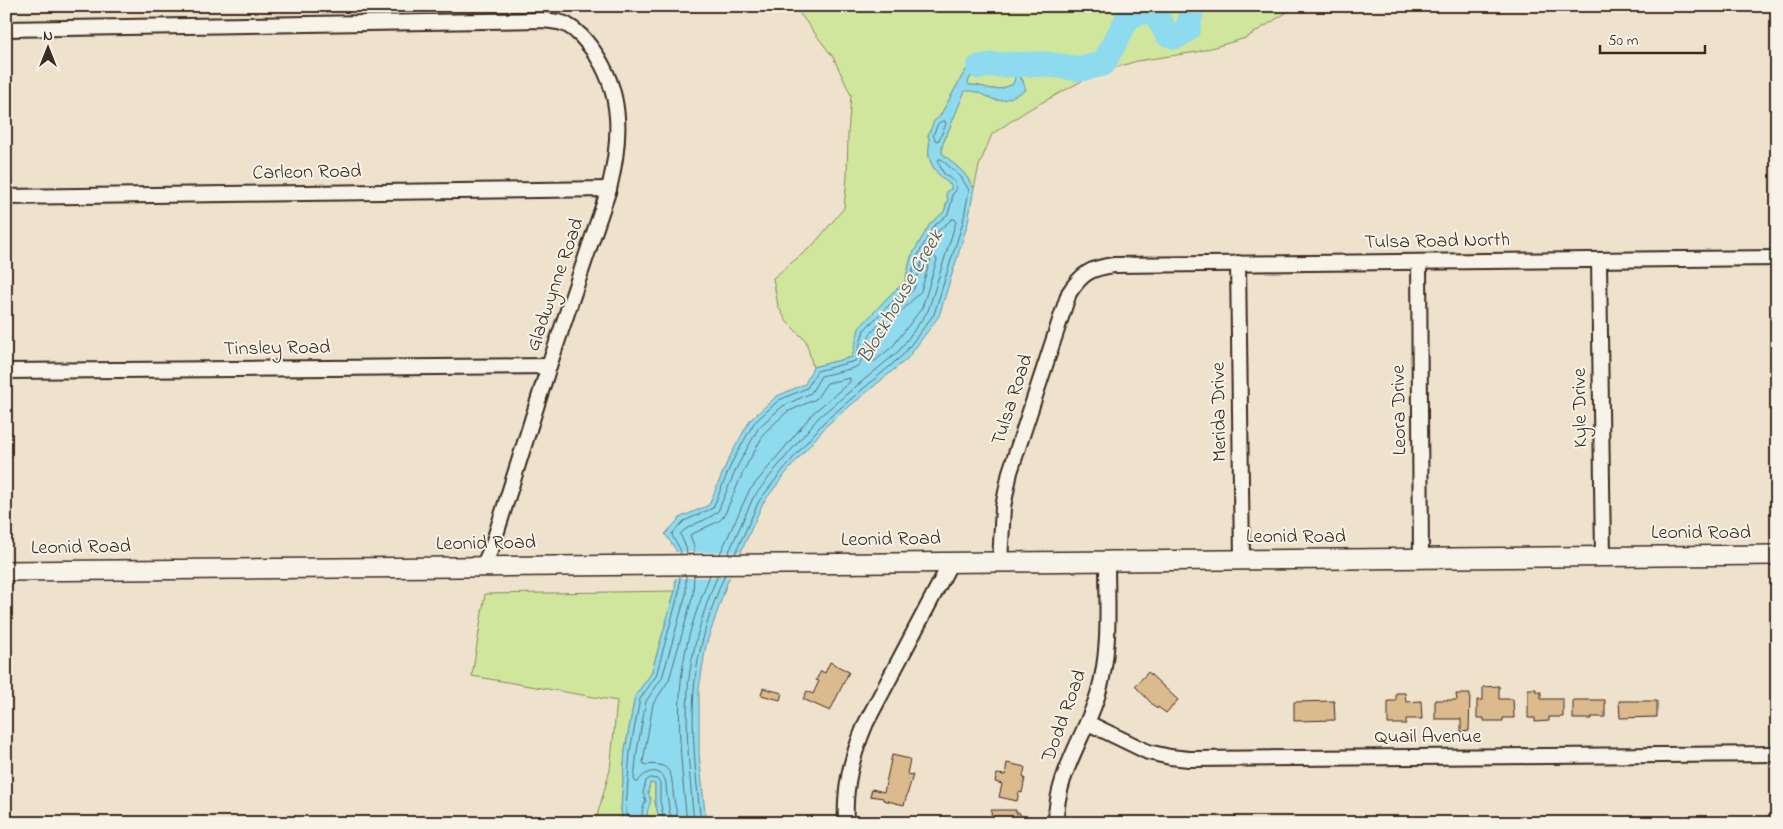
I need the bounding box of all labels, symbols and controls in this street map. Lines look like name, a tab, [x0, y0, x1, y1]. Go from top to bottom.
north arrow	[22, 22, 72, 72]
scale bar	[1600, 22, 1706, 54]
text: N	[43, 26, 53, 47]
text: 50 m	[1608, 30, 1639, 52]
street label: Carleon Road	[252, 158, 362, 188]
street label: Gladwynne Road	[520, 214, 592, 356]
water label: Blockhouse Creek	[850, 224, 952, 369]
street label: Tulsa Road North	[1364, 226, 1510, 258]
street label: Tinsley Road	[223, 334, 331, 364]
street label: Tulsa Road	[985, 351, 1041, 449]
street label: Merida Drive	[1205, 362, 1235, 462]
street label: Leora Drive	[1385, 364, 1415, 456]
street label: Kyle Drive	[1566, 368, 1596, 448]
street label: Leonid Road	[1651, 519, 1751, 548]
street label: Leonid Road	[1246, 523, 1346, 552]
street label: Leonid Road	[841, 525, 941, 555]
street label: Leonid Road	[436, 529, 536, 559]
street label: Leonid Road	[31, 533, 131, 563]
street label: Dodd Road	[1035, 666, 1095, 767]
street label: Quail Avenue	[1375, 723, 1481, 752]

